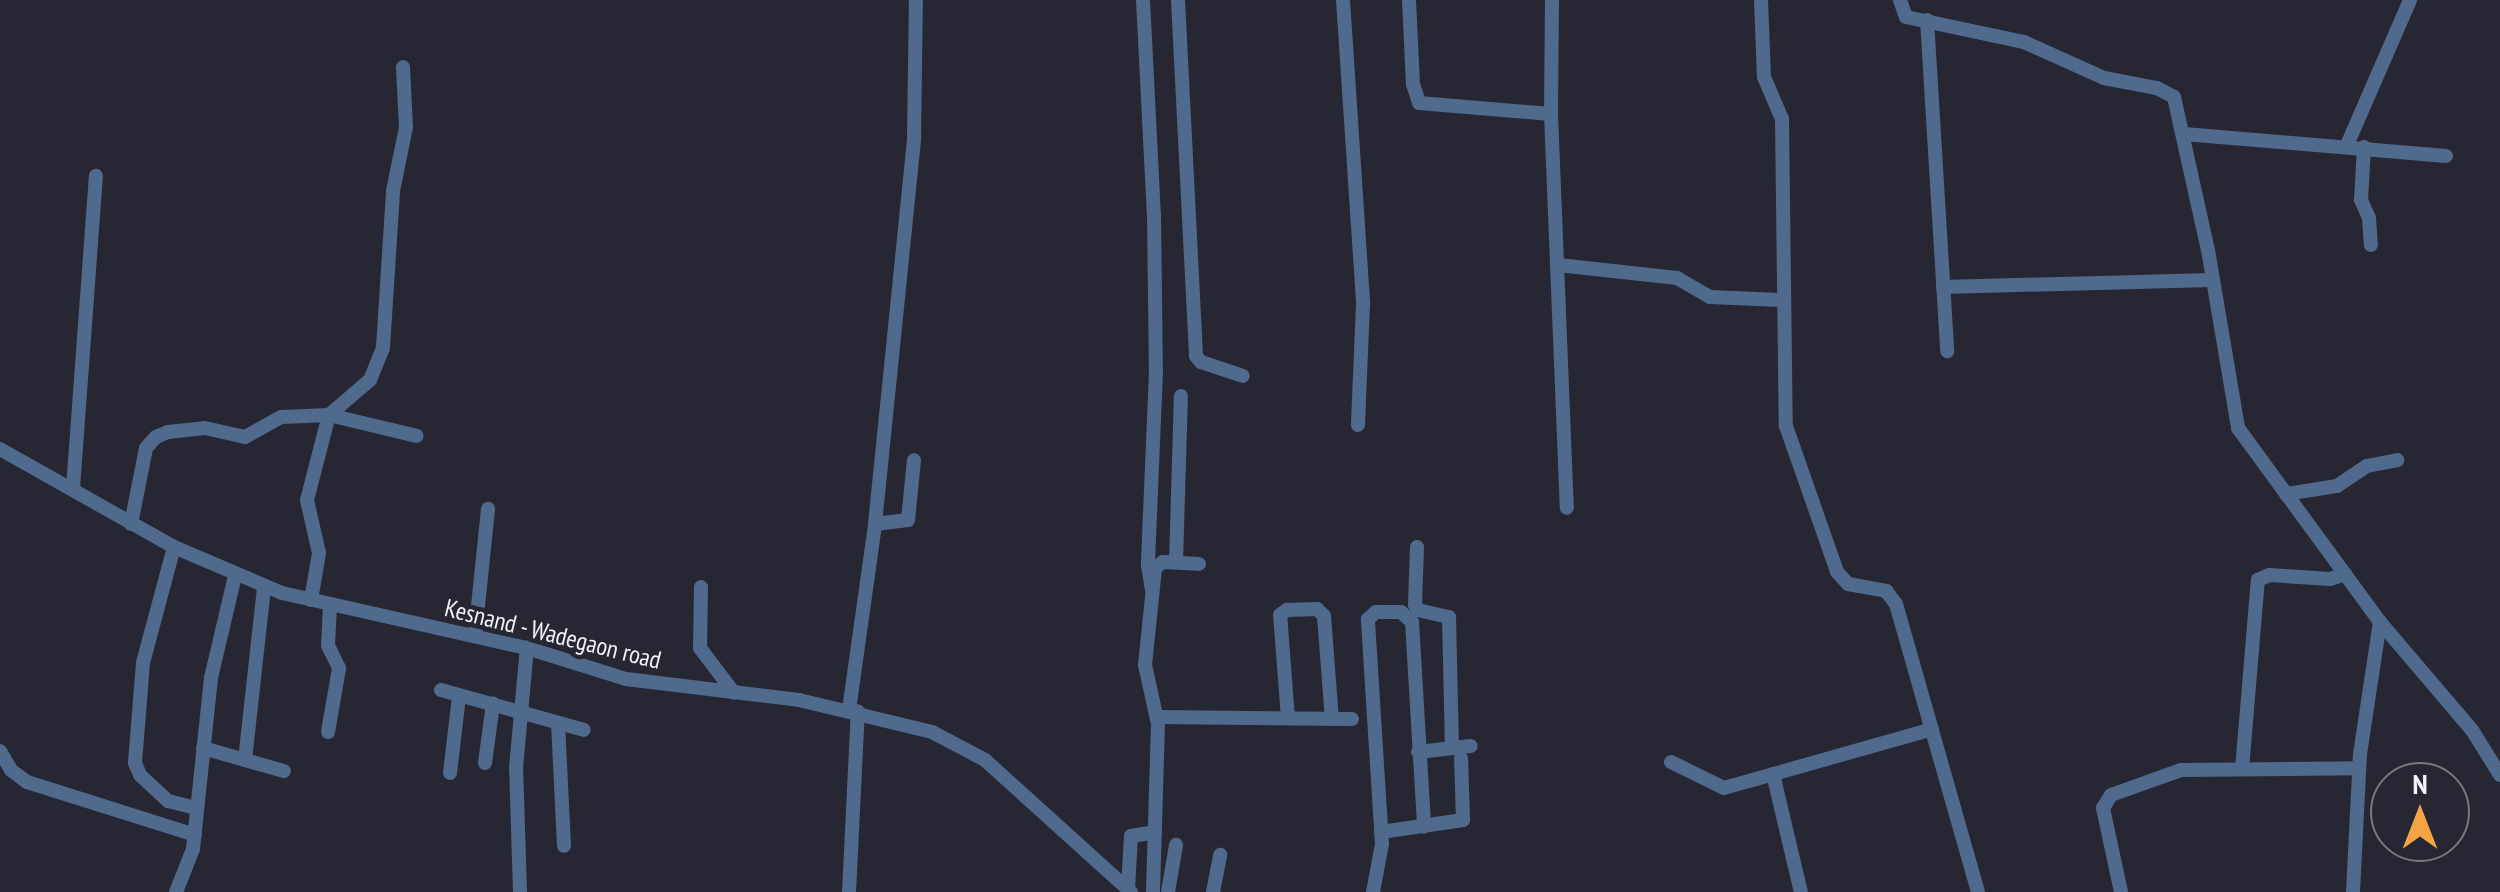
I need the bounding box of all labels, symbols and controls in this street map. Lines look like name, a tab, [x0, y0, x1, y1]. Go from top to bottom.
street label: Kesnand - Wadegaon road	[441, 592, 665, 676]
north arrow	[2370, 762, 2470, 862]
text: N	[2412, 765, 2428, 802]

